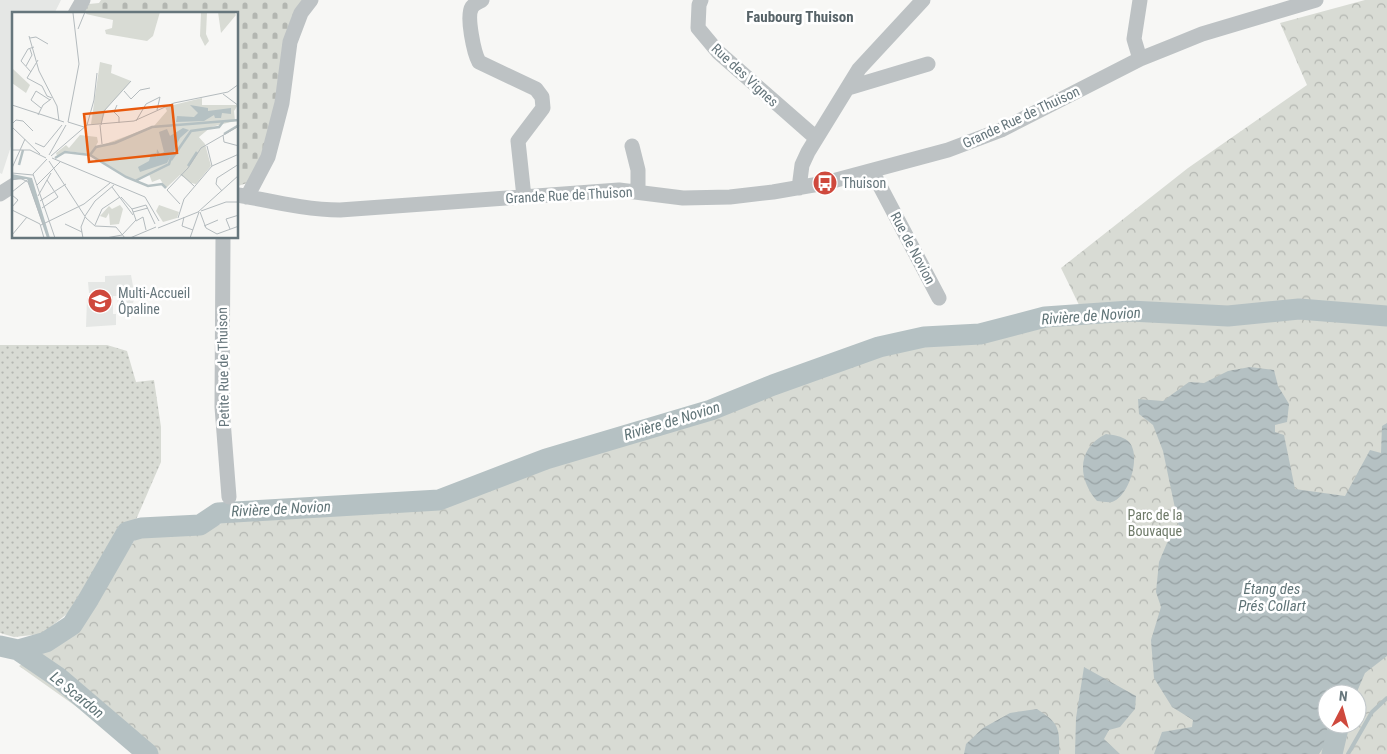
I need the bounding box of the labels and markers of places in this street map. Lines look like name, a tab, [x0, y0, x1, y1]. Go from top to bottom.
bus stop icon: Thuison	[812, 170, 838, 196]
place label: Thuison	[842, 175, 886, 191]
place label: Multi-Accueil Ôpaline	[118, 285, 190, 317]
school or university icon: Multi-Accueil Ôpaline	[87, 288, 113, 314]

